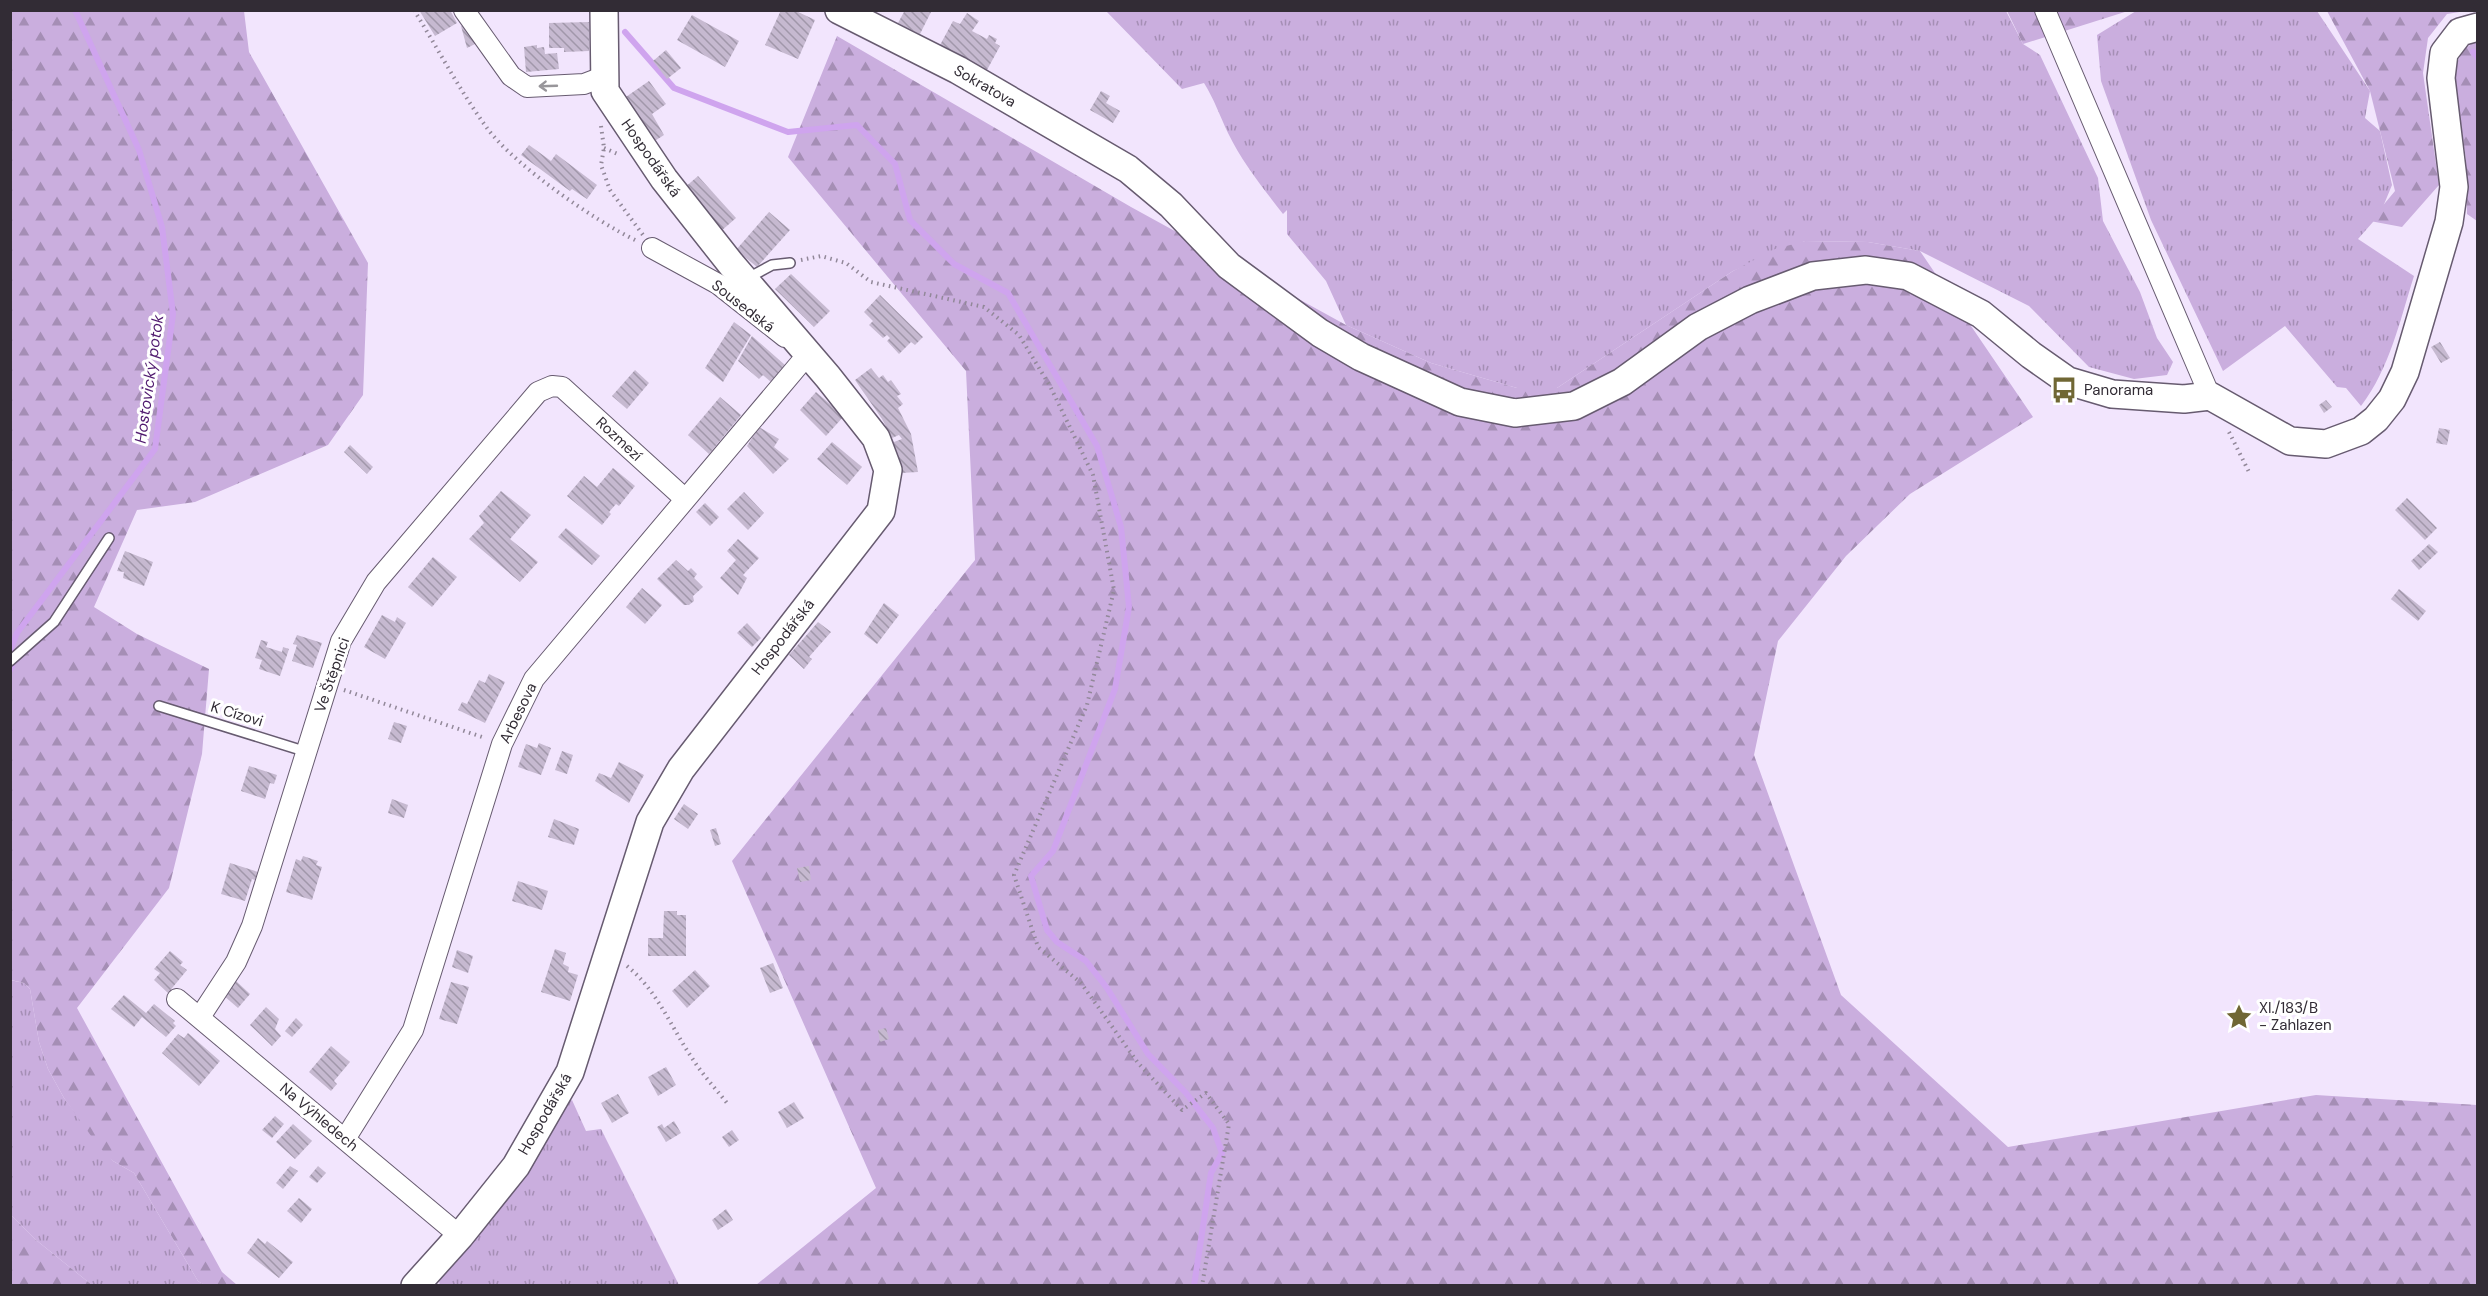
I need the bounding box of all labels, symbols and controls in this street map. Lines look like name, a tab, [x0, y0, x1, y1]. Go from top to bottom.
street label: Sokratova	[950, 60, 1020, 112]
one-way arrow	[539, 80, 559, 92]
street label: Hospodářská	[617, 115, 685, 201]
street label: Sousedská	[707, 275, 779, 337]
water label: Hostovický potok	[130, 313, 169, 445]
bus stop icon: Panorama	[2049, 375, 2079, 405]
place label: Panorama	[2084, 380, 2153, 400]
street label: Rozmezí	[592, 412, 647, 466]
street label: Hospodářská	[747, 595, 819, 679]
street label: Ve Štěpnici	[310, 635, 354, 715]
street label: Arbesova	[495, 679, 541, 747]
street label: K Cízovi	[208, 697, 266, 731]
place label: XI./183/B - Zahlazen	[2259, 998, 2332, 1035]
place icon: XI./183/B - Zahlazen	[2224, 1002, 2254, 1032]
street label: Hospodářská	[514, 1069, 576, 1159]
street label: Na Výhledech	[276, 1078, 362, 1156]

